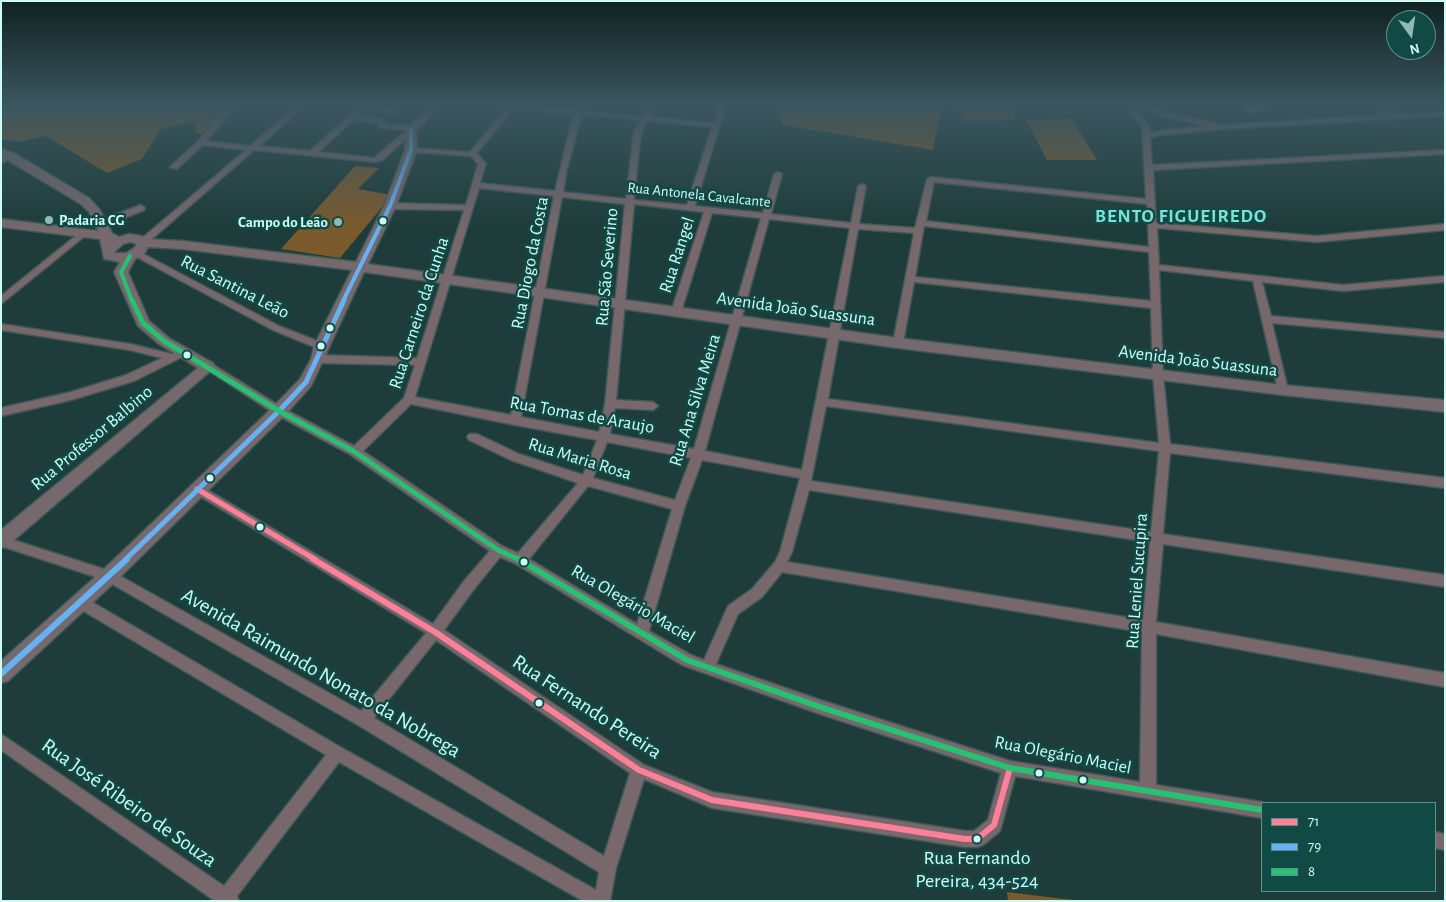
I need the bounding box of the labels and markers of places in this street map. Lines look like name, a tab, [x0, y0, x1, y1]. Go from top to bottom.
place label: Padaria CG	[59, 211, 125, 229]
place label: Campo do Leão	[238, 213, 328, 231]
marker: Padaria CG	[43, 214, 55, 226]
marker: Campo do Leão	[332, 216, 344, 228]
unlabelled marker	[378, 216, 388, 226]
unlabelled marker	[325, 323, 335, 333]
unlabelled marker	[316, 341, 326, 351]
unlabelled marker	[182, 350, 192, 360]
unlabelled marker	[205, 473, 215, 483]
unlabelled marker	[255, 522, 265, 532]
unlabelled marker	[519, 557, 529, 567]
unlabelled marker	[534, 698, 544, 708]
unlabelled marker	[1034, 768, 1044, 778]
unlabelled marker	[1078, 775, 1088, 785]
marker: Rua Fernando Pereira, 434-524	[972, 834, 982, 844]
place label: Rua Fernando Pereira, 434-524	[915, 846, 1039, 893]

